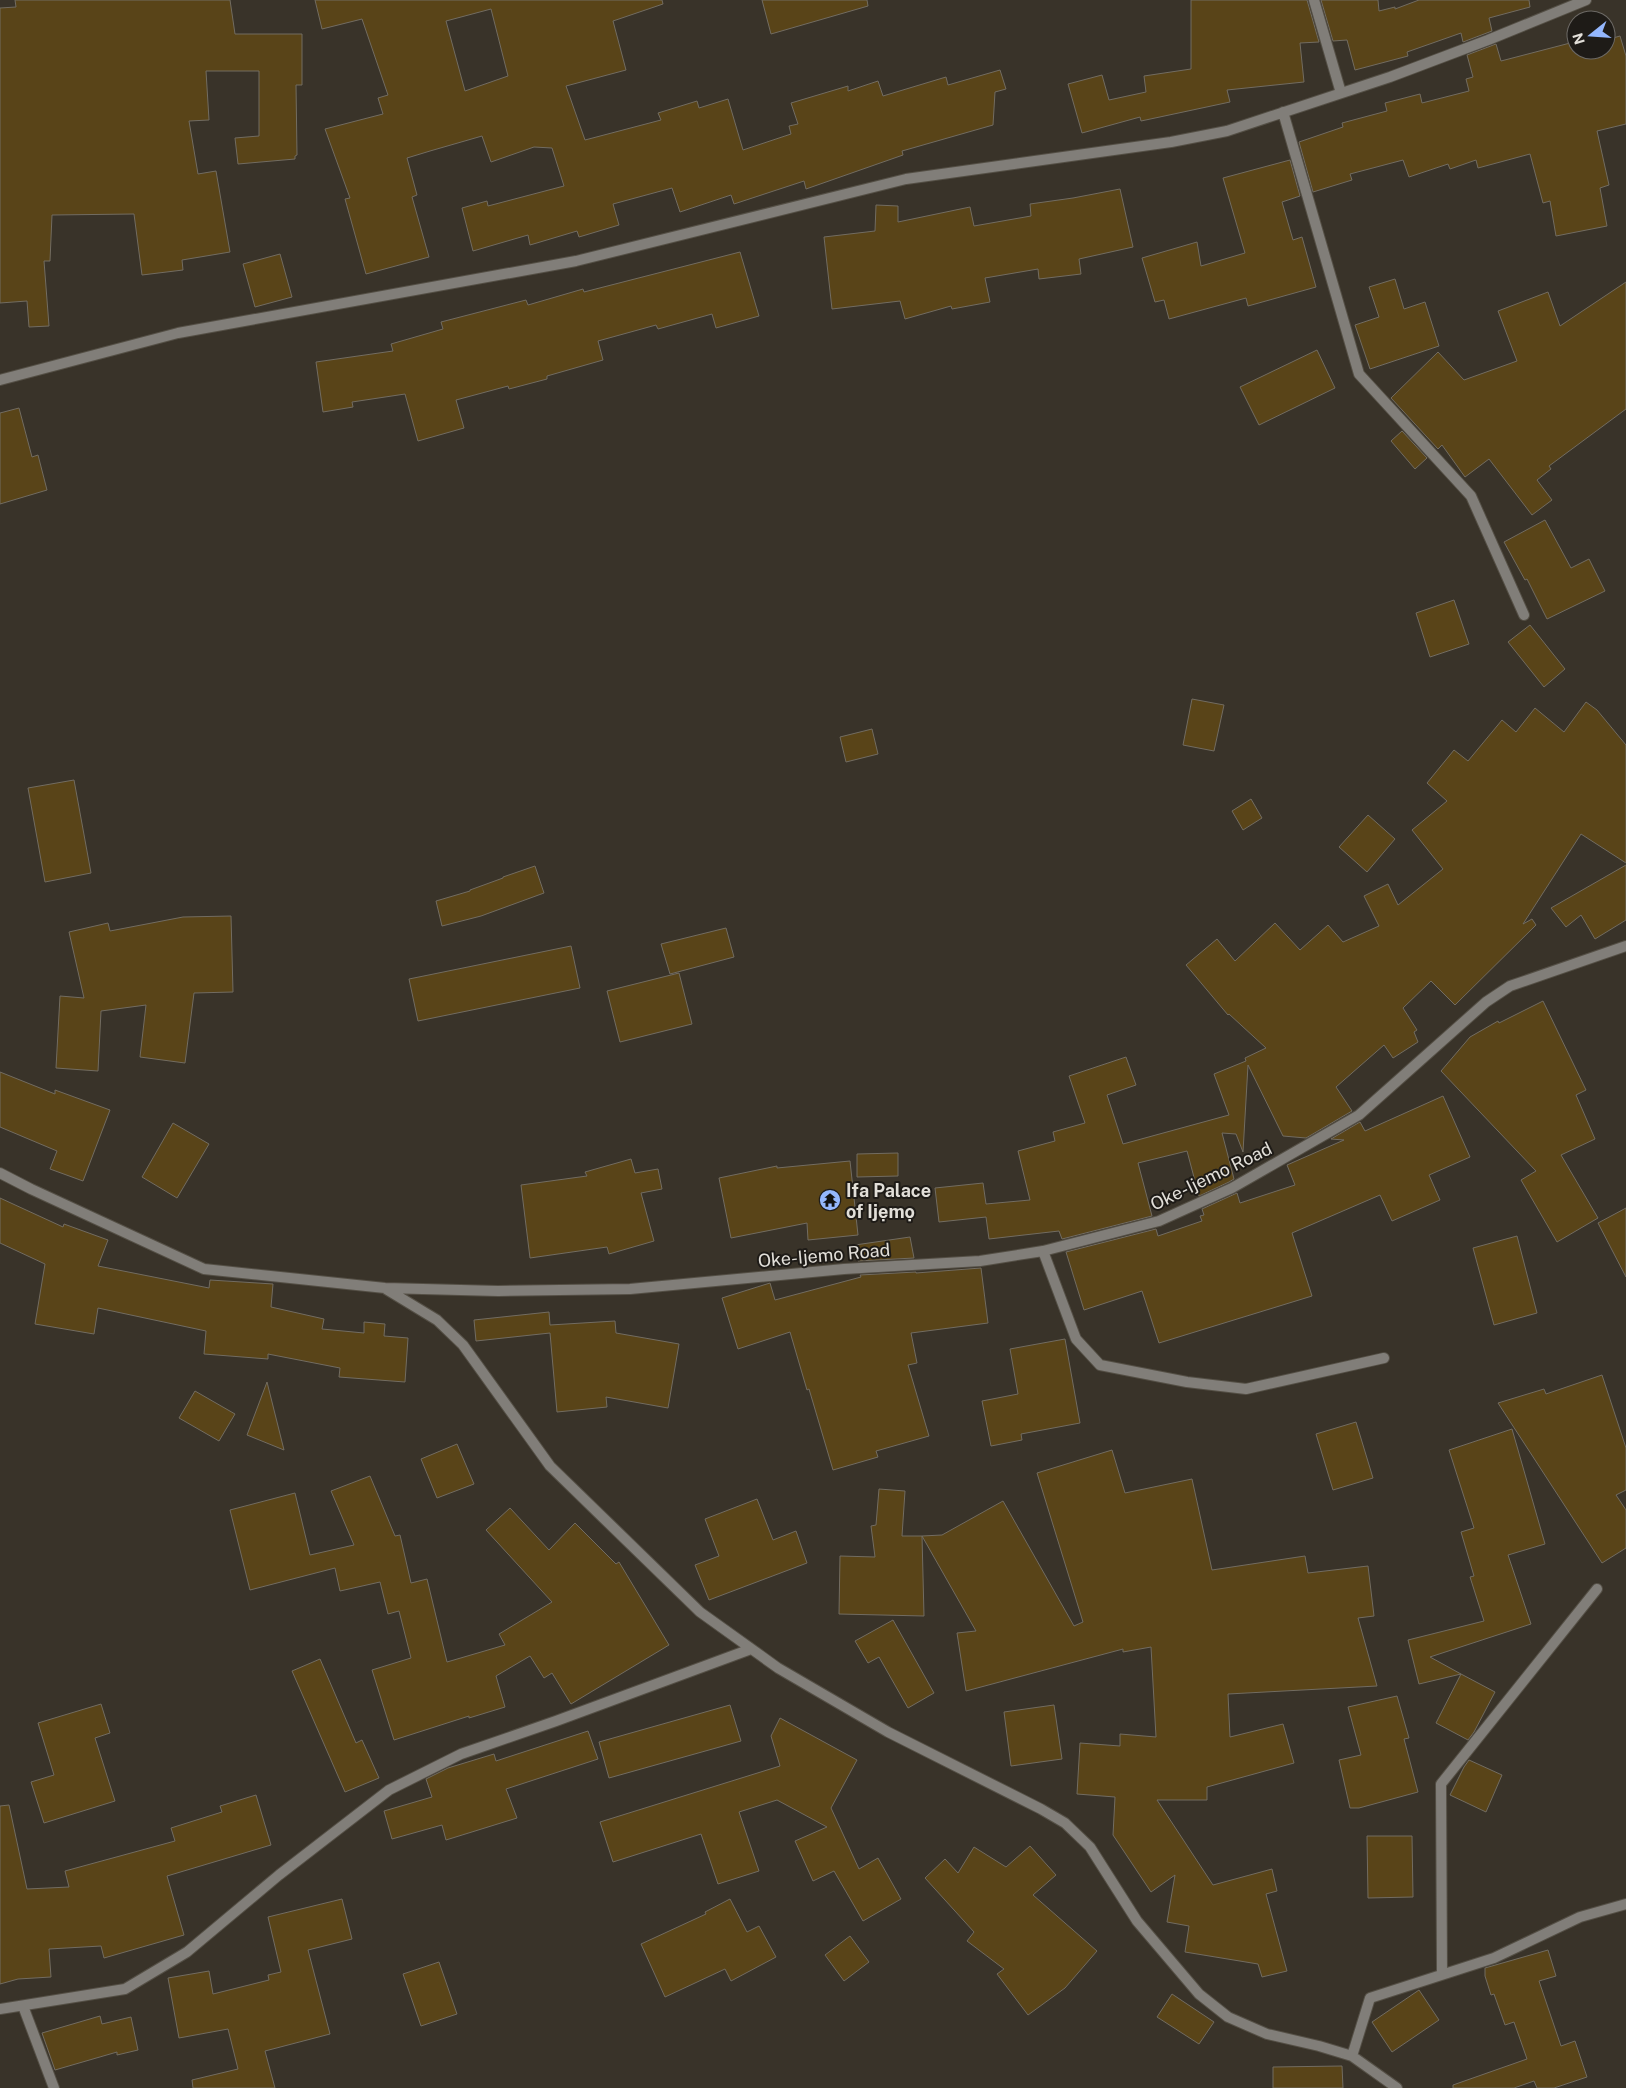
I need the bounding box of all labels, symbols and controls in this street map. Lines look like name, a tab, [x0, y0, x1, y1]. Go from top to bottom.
north arrow	[1566, 10, 1616, 60]
text: N	[1569, 31, 1588, 46]
street label: Oke-Ijemo Road	[1147, 1137, 1275, 1215]
place label: Ifa Palace of Ijẹmọ	[846, 1180, 931, 1222]
temple icon: Ifa Palace of Ijẹmọ	[818, 1188, 842, 1212]
street label: Oke-Ijemo Road	[757, 1239, 891, 1271]

